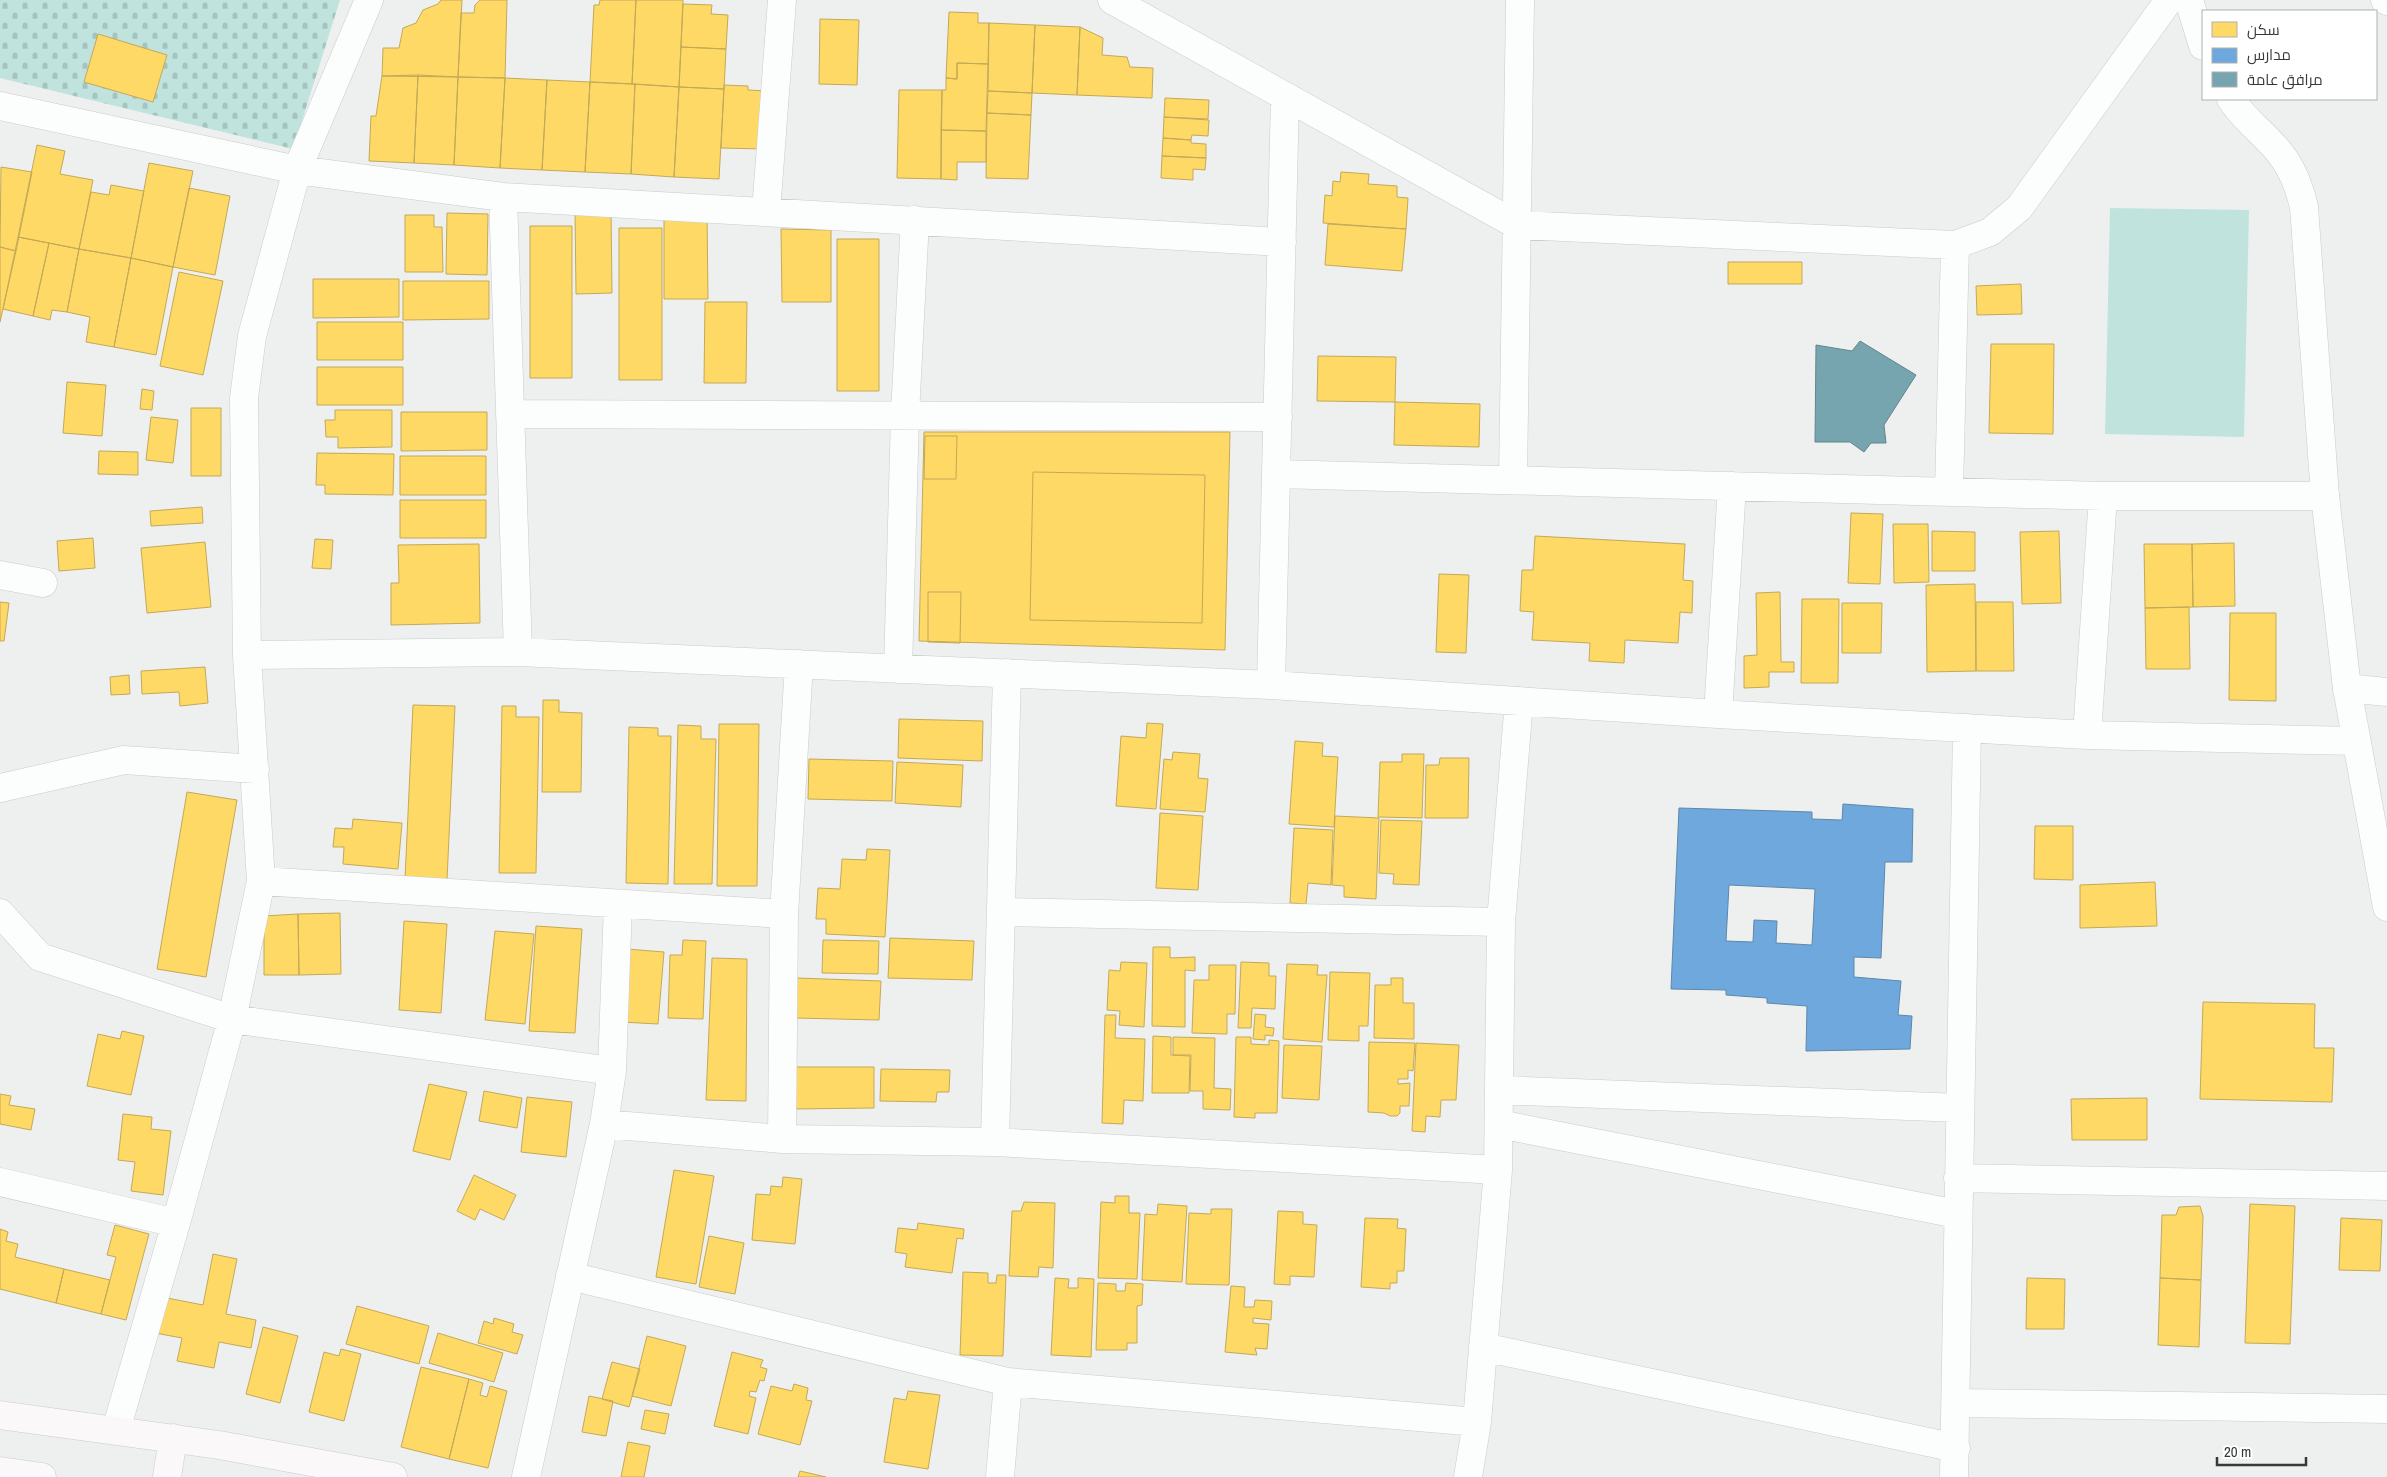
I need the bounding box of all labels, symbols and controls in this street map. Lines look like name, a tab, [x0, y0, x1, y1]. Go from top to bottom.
legend	[2202, 10, 2377, 100]
text: سكن	[2247, 19, 2280, 40]
text: مدارس	[2247, 44, 2291, 65]
text: مرافق عامة	[2247, 69, 2323, 90]
scale bar	[2217, 1434, 2306, 1466]
text: 20 m	[2224, 1441, 2251, 1462]

